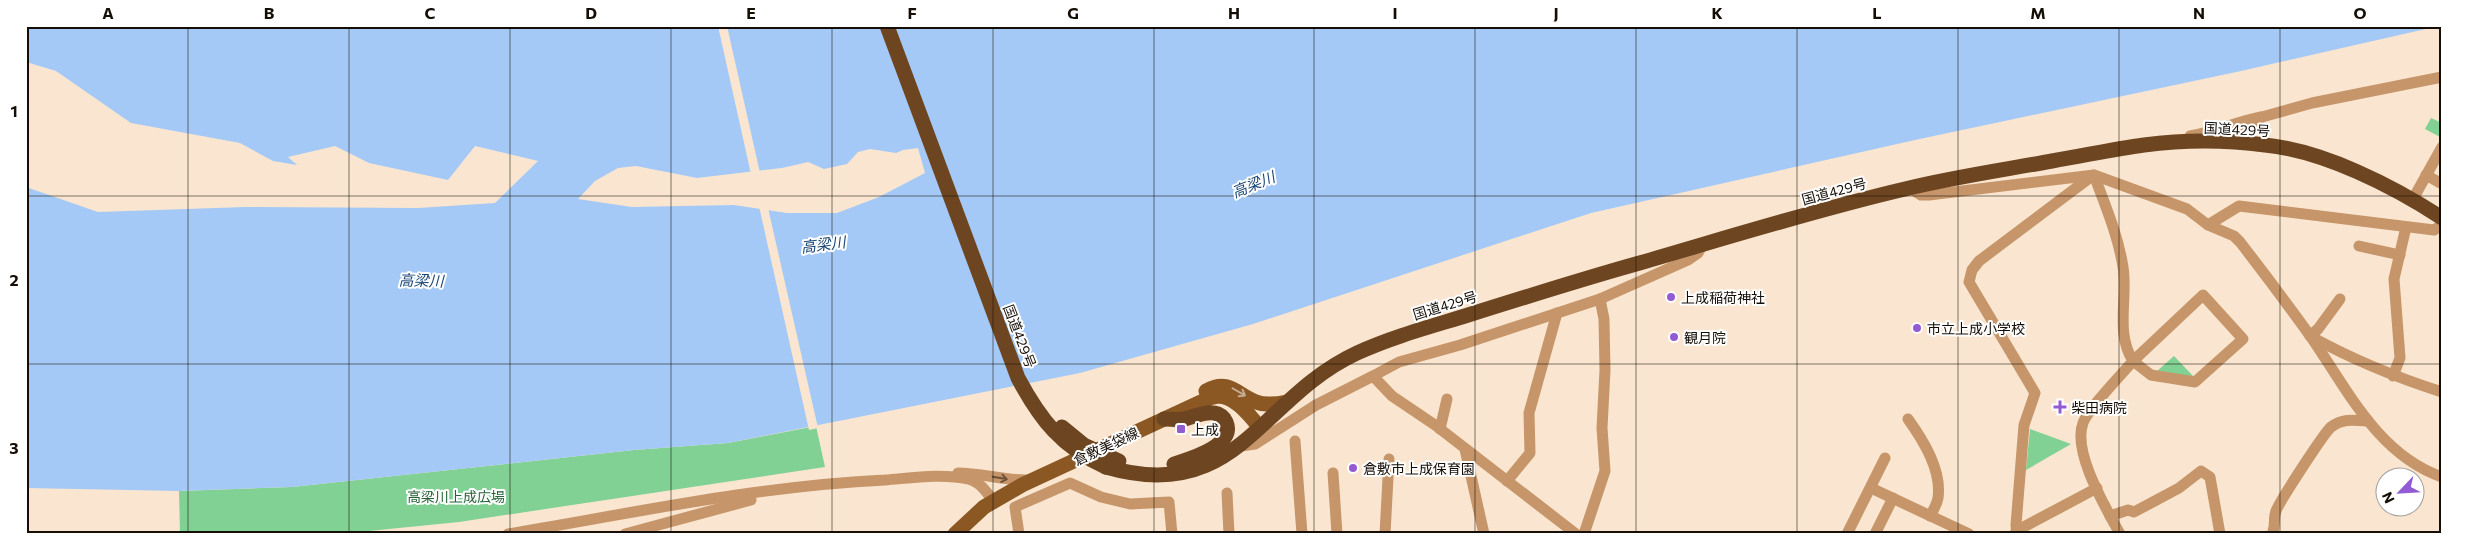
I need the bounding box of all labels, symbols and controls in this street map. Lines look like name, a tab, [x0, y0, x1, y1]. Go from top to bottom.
text: A	[102, 3, 114, 22]
text: B	[264, 3, 275, 22]
text: C	[425, 3, 436, 22]
text: D	[585, 3, 597, 22]
text: E	[746, 3, 756, 22]
text: F	[907, 3, 917, 22]
text: G	[1067, 3, 1079, 22]
text: H	[1228, 3, 1240, 22]
text: I	[1392, 3, 1398, 22]
text: J	[1553, 3, 1559, 22]
text: K	[1711, 3, 1723, 22]
text: L	[1872, 3, 1882, 22]
text: M	[2030, 3, 2046, 22]
text: N	[2193, 3, 2205, 22]
text: O	[2353, 3, 2367, 22]
text: 1	[10, 101, 18, 120]
street label: 国道429号	[2203, 119, 2271, 139]
water label: 高梁川	[1229, 166, 1279, 201]
street label: 国道429号	[1800, 174, 1868, 208]
water label: 高梁川	[800, 232, 848, 256]
text: 2	[9, 270, 19, 289]
water label: 高梁川	[398, 271, 446, 289]
street label: 国道429号	[1411, 287, 1479, 323]
place label: 上成稲荷神社	[1681, 289, 1765, 306]
marker: 上成稲荷神社	[1665, 291, 1677, 303]
street label: 国道429号	[1000, 302, 1040, 370]
place label: 市立上成小学校	[1927, 320, 2025, 337]
marker: 市立上成小学校	[1911, 322, 1923, 334]
place label: 観月院	[1684, 329, 1726, 346]
marker: 観月院	[1668, 331, 1680, 343]
one-way arrow	[1231, 387, 1245, 397]
place label: 柴田病院	[2071, 399, 2127, 416]
marker: 柴田病院	[2053, 400, 2067, 414]
place label: 上成	[1191, 421, 1219, 438]
marker: 上成	[1175, 423, 1187, 435]
street label: 倉敷美袋線	[1071, 424, 1141, 468]
text: 3	[9, 438, 19, 457]
place label: 倉敷市上成保育園	[1363, 460, 1475, 477]
marker: 倉敷市上成保育園	[1347, 462, 1359, 474]
north arrow	[2376, 468, 2426, 518]
one-way arrow	[991, 474, 1007, 484]
park label: 高梁川上成広場	[407, 488, 505, 505]
text: N	[2378, 489, 2398, 506]

